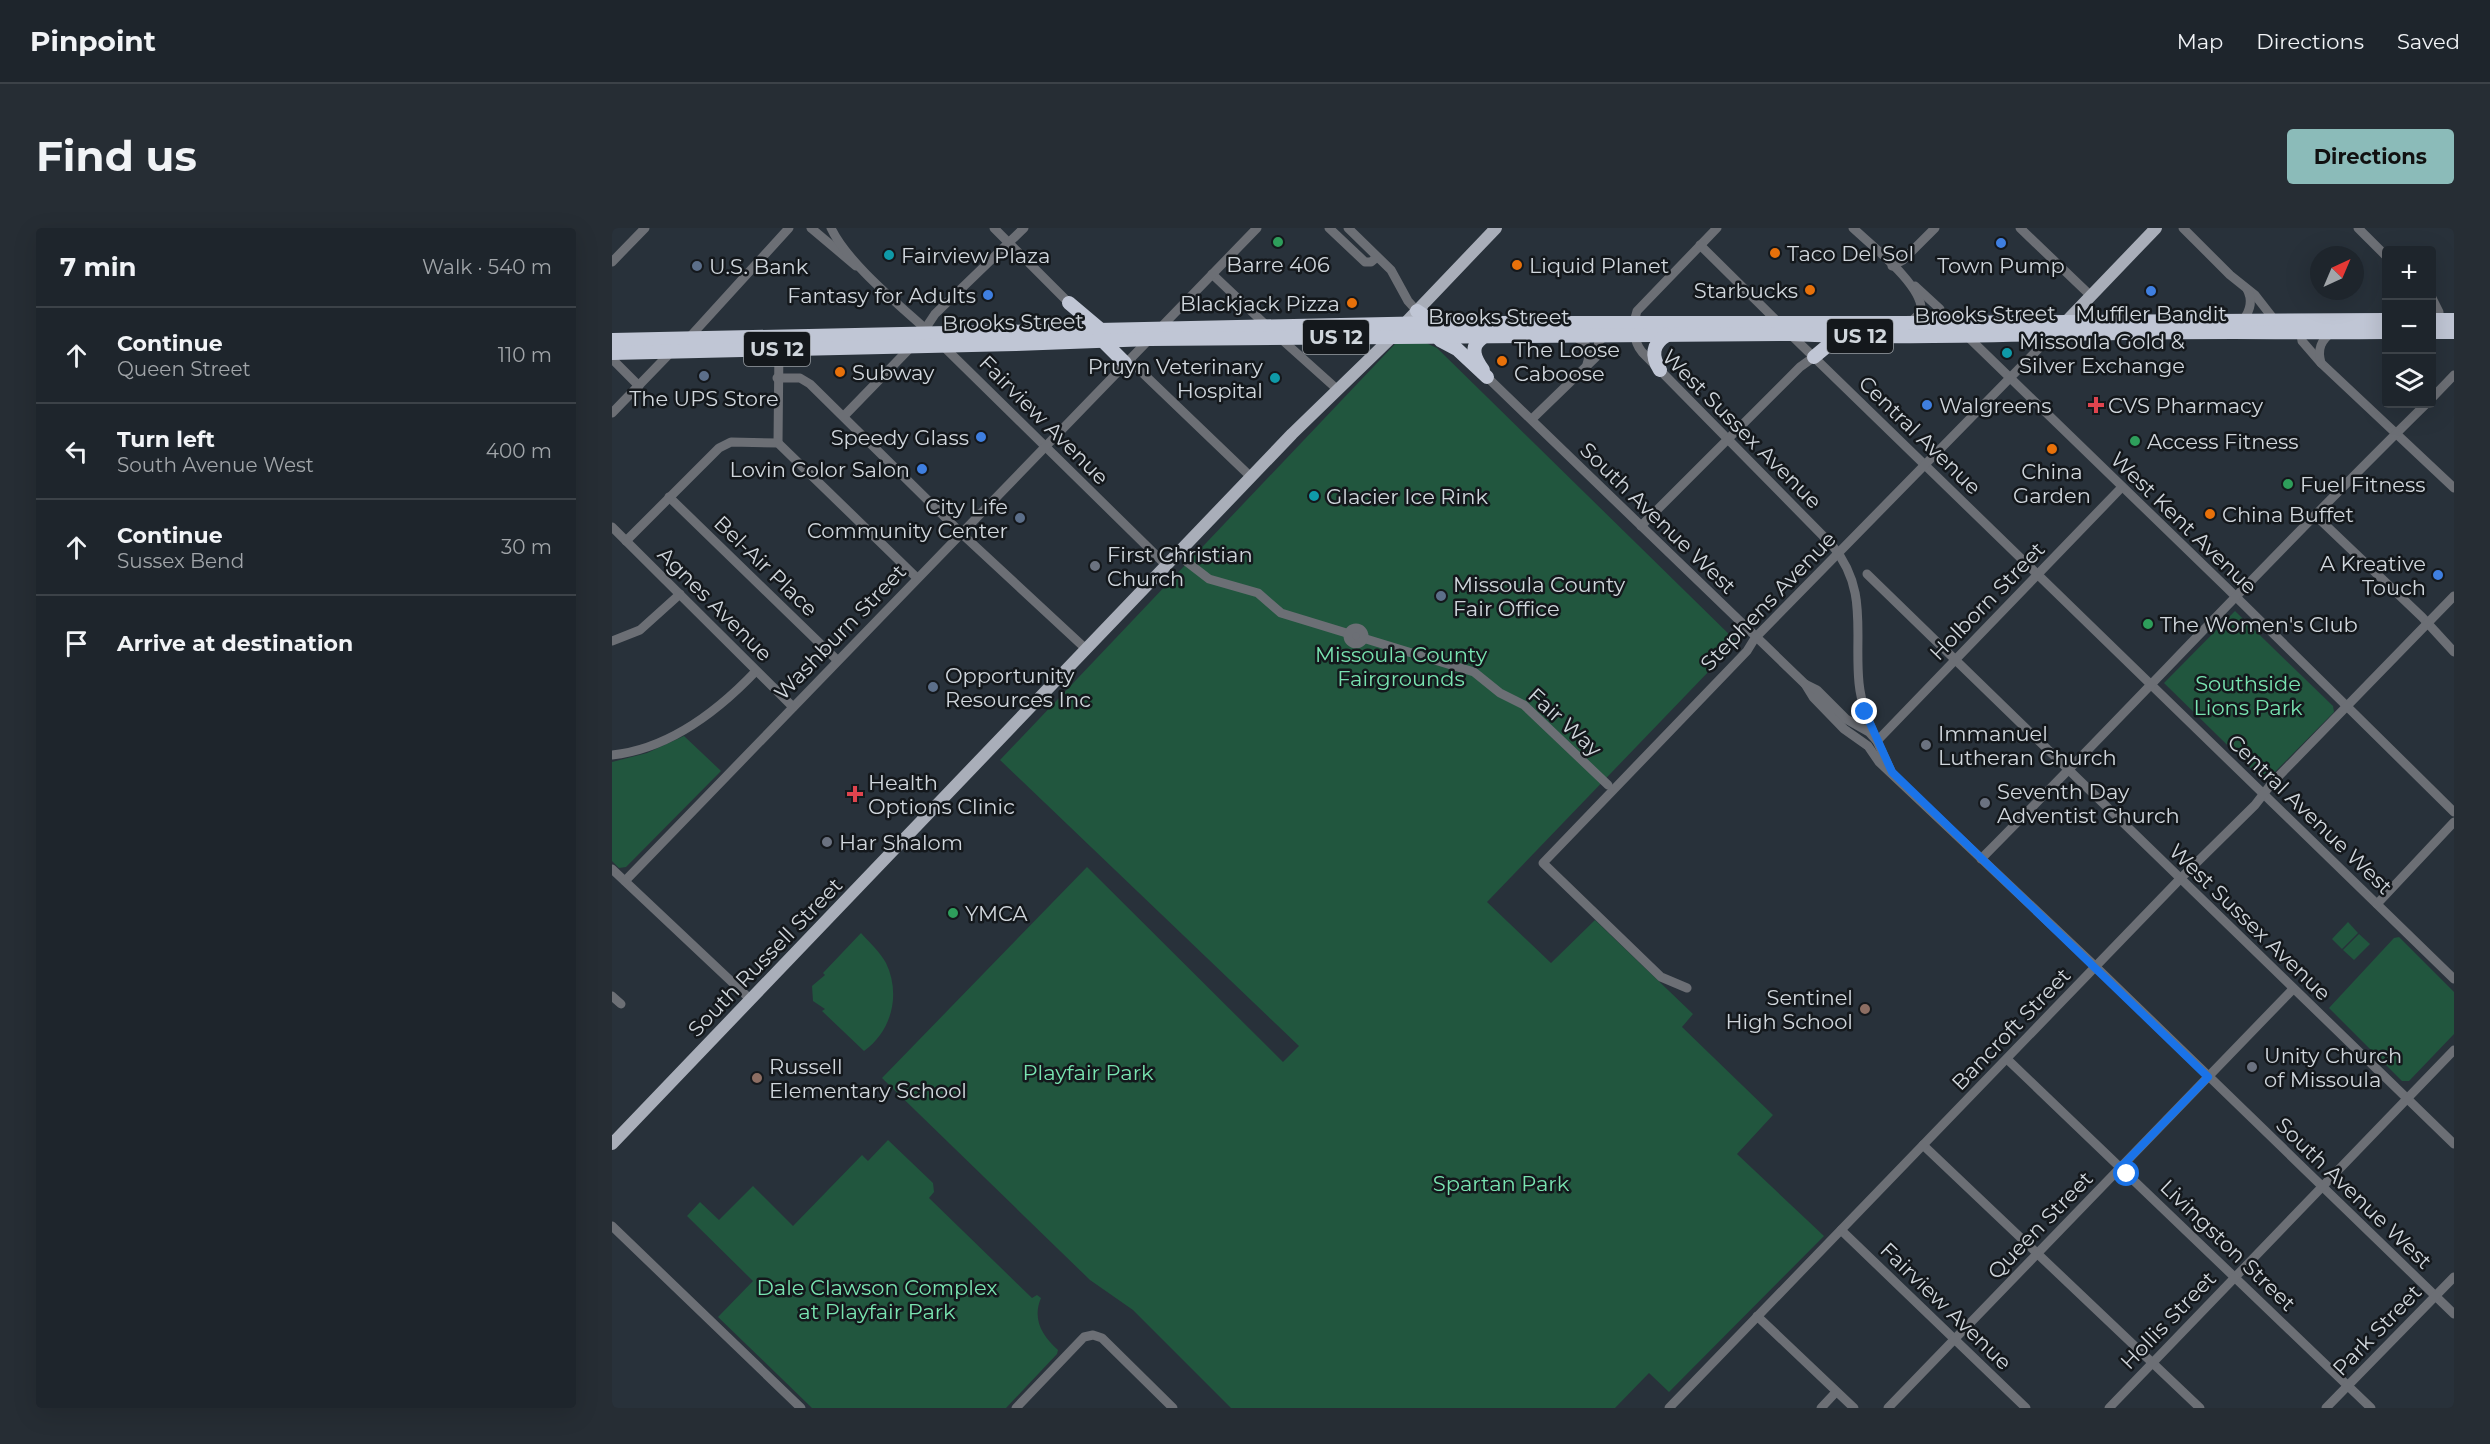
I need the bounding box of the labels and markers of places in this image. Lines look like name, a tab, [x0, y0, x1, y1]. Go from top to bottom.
marker: Barre 406	[1271, 235, 1285, 249]
marker: Town Pump	[1994, 236, 2008, 250]
place label: Taco Del Sol	[1787, 241, 1914, 266]
place label: Fairview Plaza	[901, 243, 1050, 268]
marker: Taco Del Sol	[1768, 246, 1782, 260]
marker: Fairview Plaza	[882, 248, 896, 262]
place label: Barre 406	[1226, 252, 1330, 277]
place label: Liquid Planet	[1529, 253, 1669, 278]
place label: Town Pump	[1937, 253, 2065, 278]
place label: U.S. Bank	[709, 254, 809, 279]
marker: Liquid Planet	[1510, 258, 1524, 272]
marker: U.S. Bank	[690, 259, 704, 273]
place label: Starbucks	[1694, 278, 1798, 303]
place label: Fantasy for Adults	[787, 283, 976, 308]
marker: Starbucks	[1803, 283, 1817, 297]
marker: Muffler Bandit	[2144, 284, 2158, 298]
marker: Fantasy for Adults	[981, 288, 995, 302]
place label: Blackjack Pizza	[1180, 291, 1340, 316]
marker: Blackjack Pizza	[1345, 296, 1359, 310]
place label: Muffler Bandit	[2075, 301, 2227, 326]
place label: Missoula Gold & Silver Exchange	[2019, 329, 2185, 378]
place label: The Loose Caboose	[1514, 337, 1620, 386]
marker: Missoula Gold & Silver Exchange	[2000, 346, 2014, 360]
place label: Pruyn Veterinary Hospital	[1088, 354, 1264, 403]
marker: The Loose Caboose	[1495, 354, 1509, 368]
place label: Subway	[852, 360, 935, 385]
marker: Subway	[833, 365, 847, 379]
marker: The UPS Store	[697, 369, 711, 383]
marker: Pruyn Veterinary Hospital	[1268, 371, 1282, 385]
place label: The UPS Store	[629, 386, 779, 411]
place label: Walgreens	[1939, 393, 2052, 418]
place label: CVS Pharmacy	[2108, 393, 2264, 418]
marker: Walgreens	[1920, 398, 1934, 412]
marker: CVS Pharmacy	[2089, 398, 2103, 412]
place label: Speedy Glass	[831, 425, 969, 450]
place label: Access Fitness	[2147, 429, 2299, 454]
marker: Speedy Glass	[974, 430, 988, 444]
marker: Access Fitness	[2128, 434, 2142, 448]
marker: China Garden	[2045, 442, 2059, 456]
place label: Lovin Color Salon	[730, 457, 910, 482]
place label: China Garden	[2013, 459, 2091, 508]
marker: Lovin Color Salon	[915, 462, 929, 476]
place label: Fuel Fitness	[2300, 472, 2426, 497]
marker: Fuel Fitness	[2281, 477, 2295, 491]
place label: Glacier Ice Rink	[1326, 484, 1488, 509]
marker: Glacier Ice Rink	[1307, 489, 1321, 503]
place label: City Life Community Center	[807, 494, 1008, 543]
place label: China Buffet	[2222, 502, 2354, 527]
marker: China Buffet	[2203, 507, 2217, 521]
marker: City Life Community Center	[1013, 511, 1027, 525]
place label: First Christian Church	[1107, 542, 1253, 591]
place label: A Kreative Touch	[2320, 551, 2426, 600]
marker: First Christian Church	[1088, 559, 1102, 573]
marker: A Kreative Touch	[2431, 568, 2445, 582]
place label: Missoula County Fair Office	[1453, 572, 1626, 621]
marker: Missoula County Fair Office	[1434, 589, 1448, 603]
place label: The Women's Club	[2160, 612, 2358, 637]
marker: The Women's Club	[2141, 617, 2155, 631]
place label: Opportunity Resources Inc	[945, 663, 1091, 712]
marker: Opportunity Resources Inc	[926, 680, 940, 694]
place label: Immanuel Lutheran Church	[1938, 721, 2117, 770]
marker: Immanuel Lutheran Church	[1919, 738, 1933, 752]
place label: Health Options Clinic	[868, 770, 1015, 819]
place label: Seventh Day Adventist Church	[1997, 779, 2180, 828]
marker: Health Options Clinic	[846, 785, 864, 803]
marker: Seventh Day Adventist Church	[1978, 796, 1992, 810]
place label: Har Shalom	[839, 830, 963, 855]
marker: Har Shalom	[820, 835, 834, 849]
place label: YMCA	[965, 901, 1029, 926]
marker: YMCA	[946, 906, 960, 920]
place label: Sentinel High School	[1725, 985, 1853, 1034]
marker: Sentinel High School	[1858, 1002, 1872, 1016]
place label: Unity Church of Missoula	[2264, 1043, 2402, 1092]
place label: Russell Elementary School	[769, 1054, 967, 1103]
marker: Unity Church of Missoula	[2245, 1060, 2259, 1074]
marker: Russell Elementary School	[750, 1071, 764, 1085]

